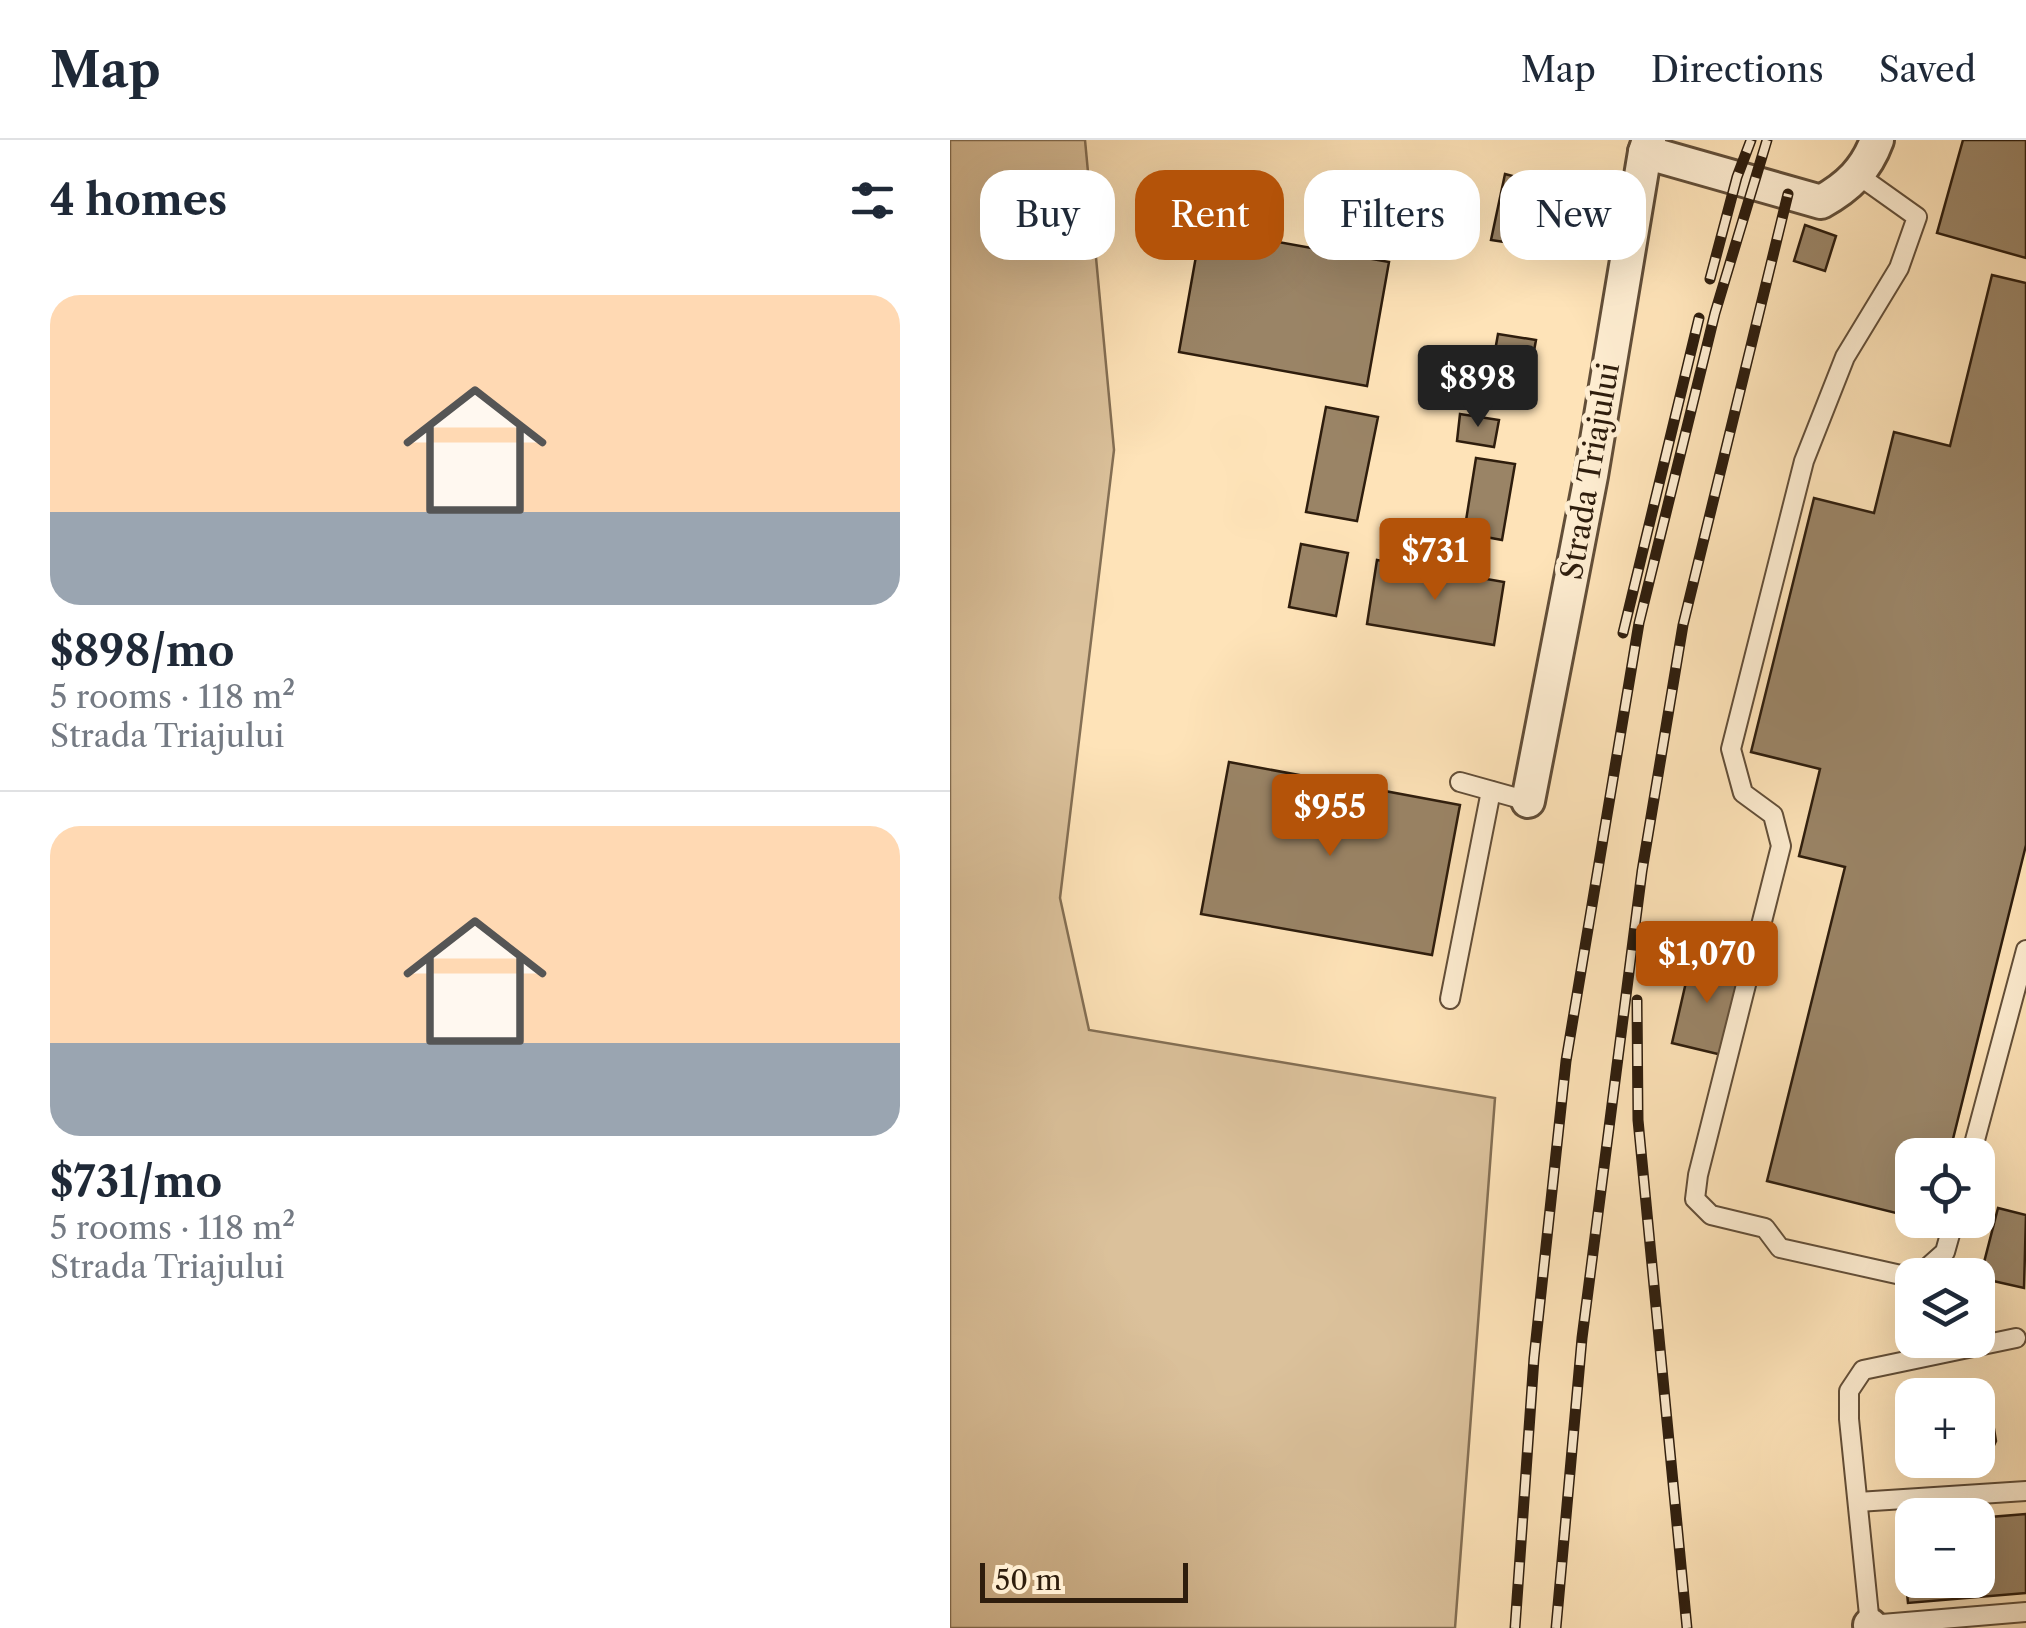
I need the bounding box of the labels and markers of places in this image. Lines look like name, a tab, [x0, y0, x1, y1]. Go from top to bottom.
pin: $898	[1419, 345, 1537, 430]
pin: $731	[1376, 518, 1494, 603]
pin: $955	[1271, 774, 1389, 859]
pin: $1,070	[1626, 921, 1788, 1006]

